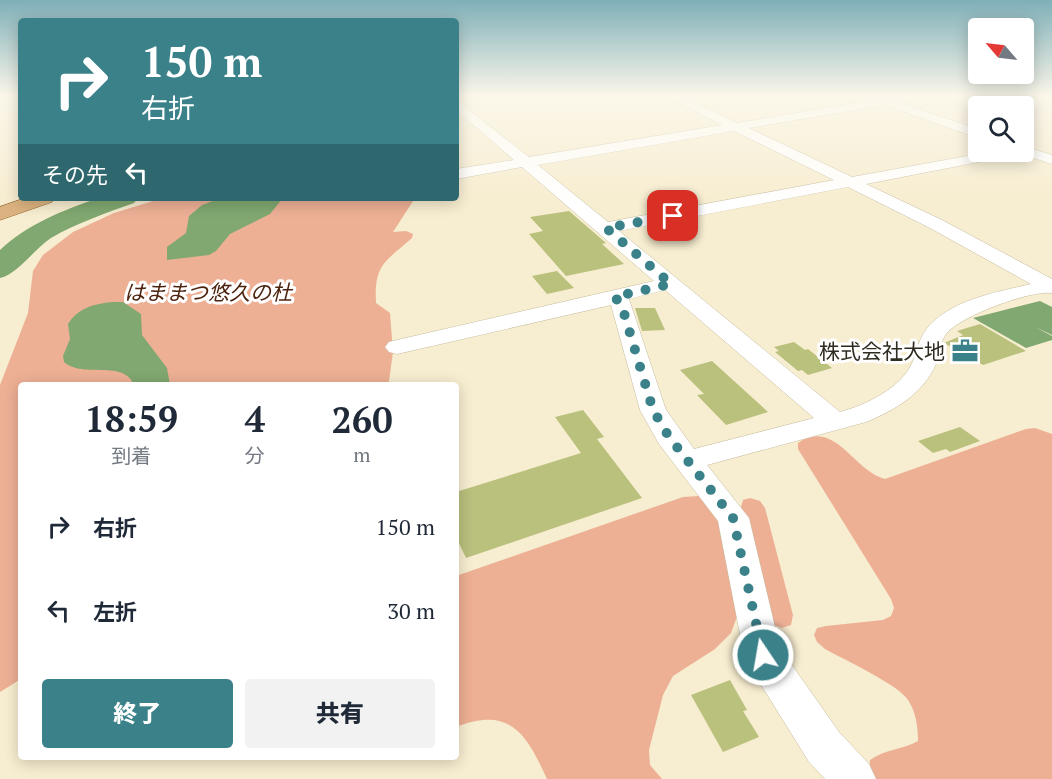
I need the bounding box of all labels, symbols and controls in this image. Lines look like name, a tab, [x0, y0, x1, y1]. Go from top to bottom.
north arrow	[968, 18, 1034, 84]
map controls	[968, 18, 1034, 162]
text: 150 m	[141, 33, 262, 89]
icon: right	[42, 42, 120, 120]
text: 右折	[141, 90, 195, 126]
button: search	[968, 96, 1034, 162]
icon: left	[120, 156, 153, 189]
text: その先	[42, 160, 108, 189]
pin	[647, 190, 698, 241]
icon: arrive	[656, 199, 689, 232]
park label: はままつ悠久の杜	[124, 278, 294, 306]
office icon: 株式会社大地	[950, 336, 980, 366]
place label: 株式会社大地	[819, 337, 945, 365]
text: 18:59	[84, 395, 178, 442]
text: 4	[245, 395, 265, 442]
text: 260	[331, 396, 393, 443]
text: m	[353, 441, 371, 468]
text: 到着	[111, 442, 151, 469]
text: 分	[245, 442, 265, 469]
icon: right	[42, 510, 75, 543]
text: 150 m	[375, 512, 435, 541]
text: 右折	[93, 513, 137, 542]
icon: left	[42, 594, 75, 627]
text: 30 m	[387, 596, 435, 625]
text: 左折	[93, 597, 137, 626]
position arrow	[731, 623, 795, 687]
button: 終了	[42, 679, 233, 748]
button: 共有	[245, 679, 435, 748]

